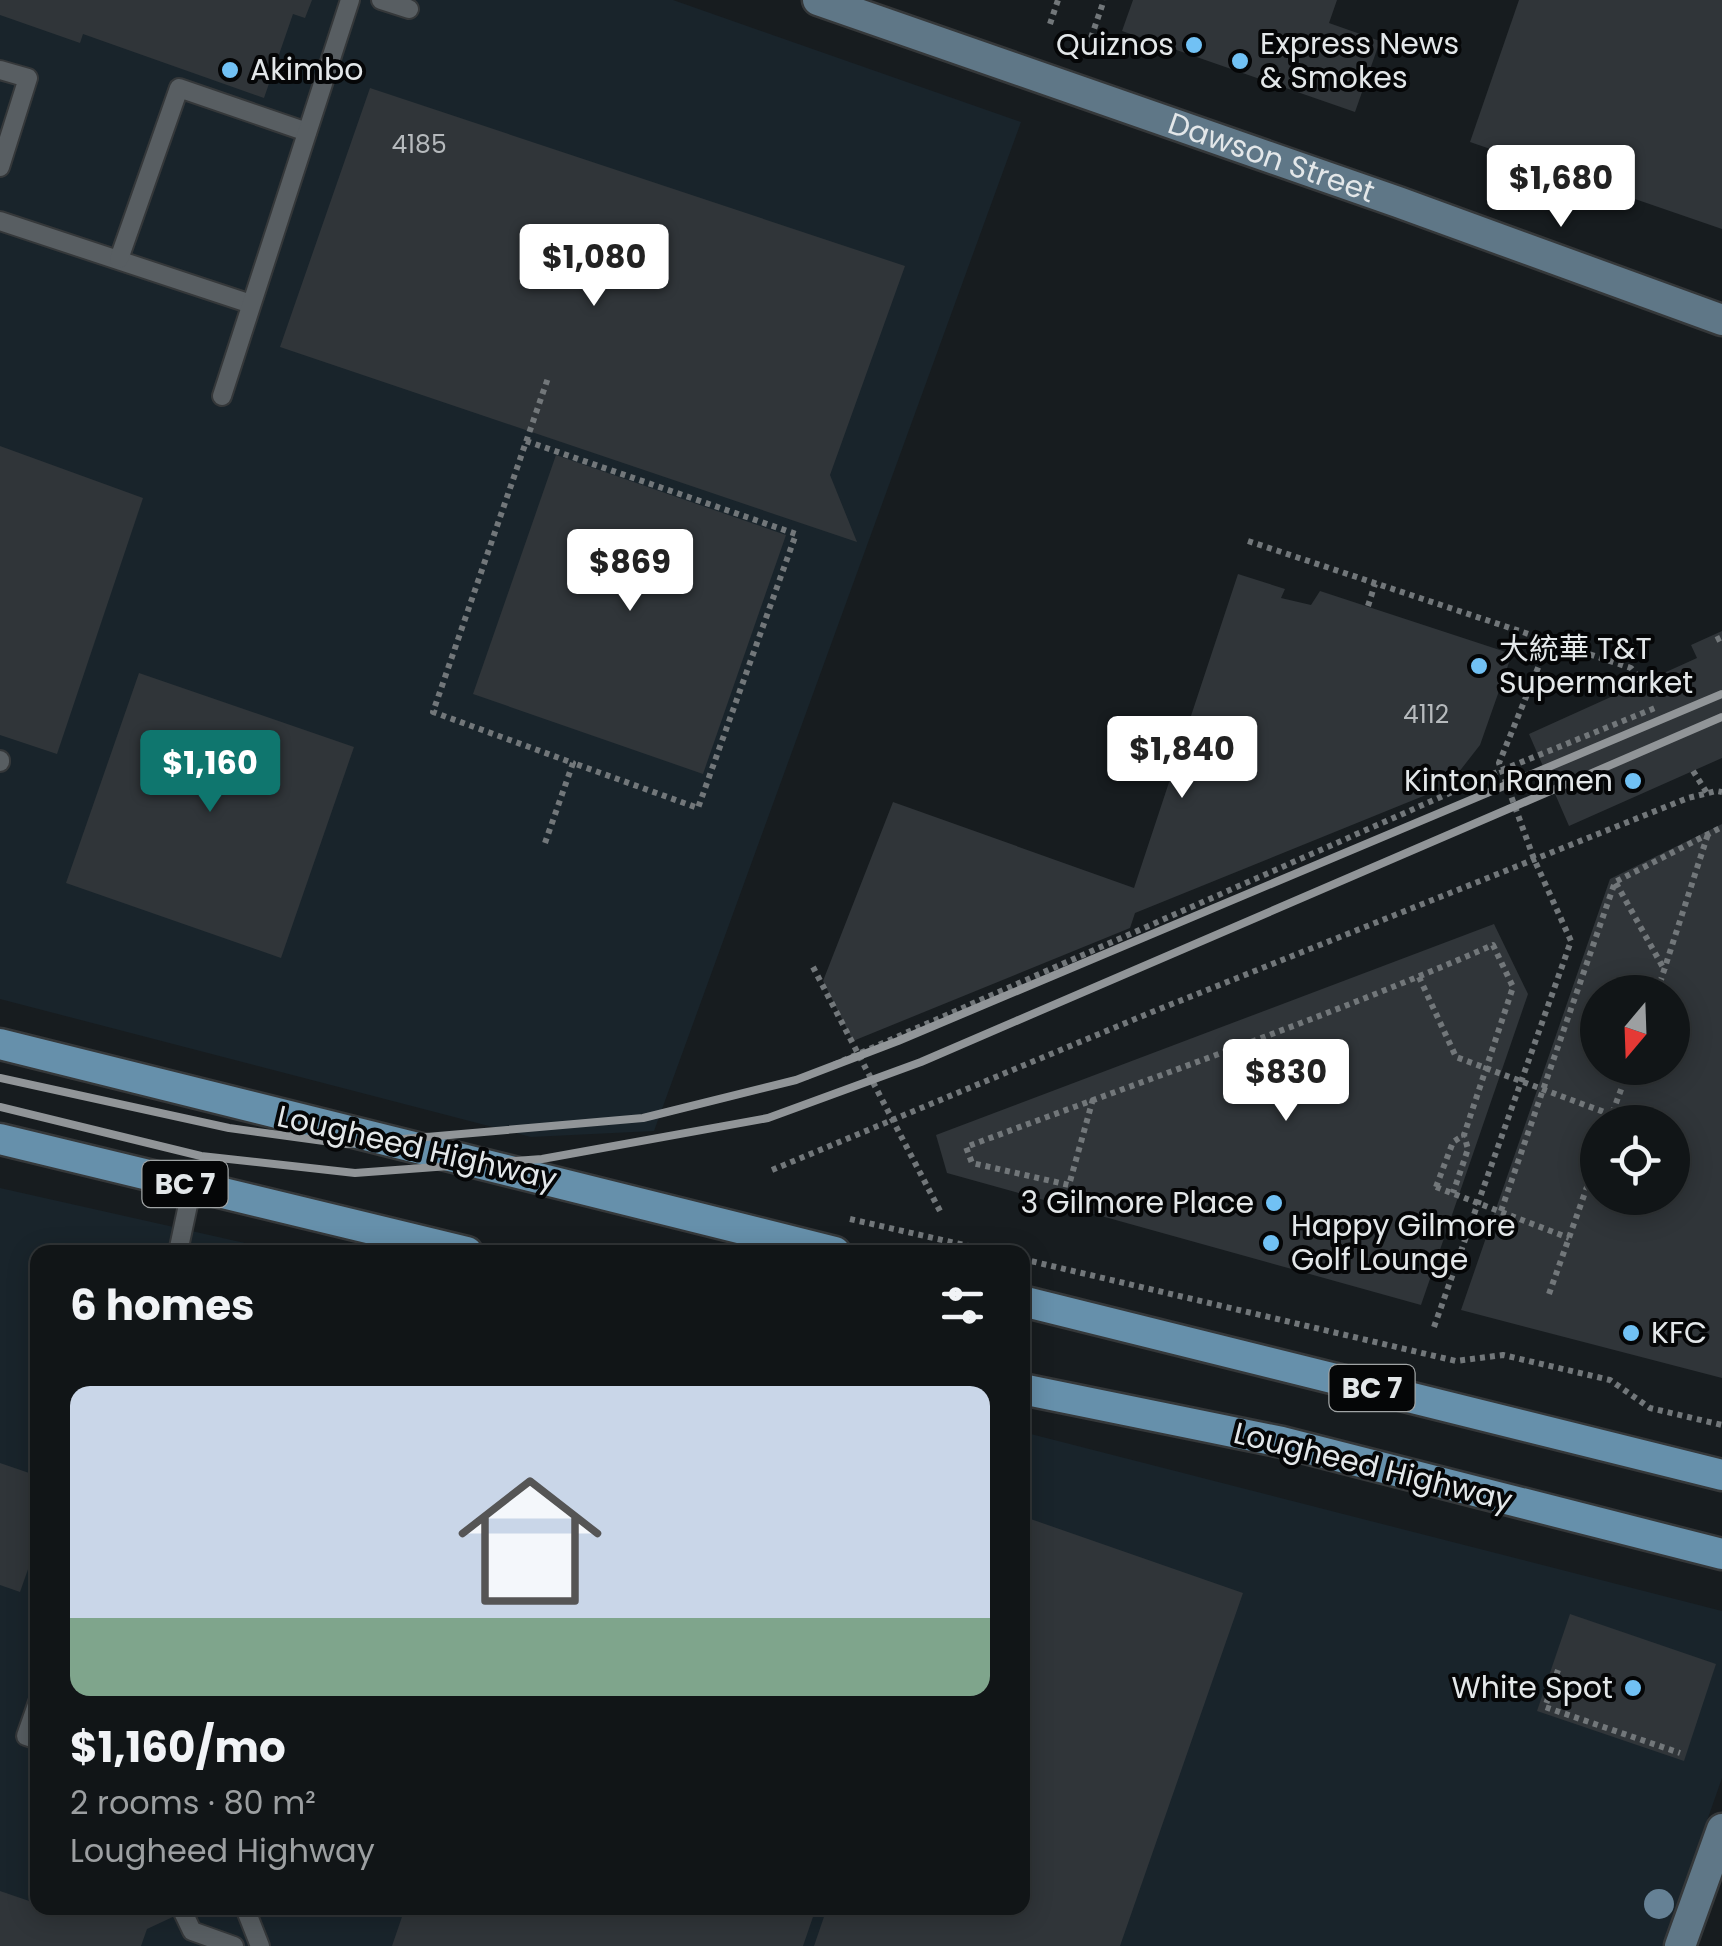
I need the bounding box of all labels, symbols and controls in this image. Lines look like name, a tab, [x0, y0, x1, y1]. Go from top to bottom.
place label: Express News & Smokes	[1260, 22, 1459, 99]
place label: Quiznos	[1056, 23, 1174, 66]
marker: Quiznos	[1183, 34, 1205, 56]
place label: Akimbo	[250, 48, 363, 91]
marker: Express News & Smokes	[1229, 50, 1251, 72]
marker: Akimbo	[219, 59, 241, 81]
street label: Dawson Street	[1162, 102, 1381, 213]
house number: 4185	[391, 127, 447, 162]
pin: $1,680	[1480, 145, 1642, 230]
text: $1,680	[1509, 155, 1613, 200]
pin: $1,080	[513, 224, 675, 309]
text: $1,080	[542, 234, 646, 279]
pin: $869	[571, 529, 689, 614]
text: $869	[589, 539, 671, 584]
place label: 大統華 T&T Supermarket	[1499, 627, 1693, 704]
marker: 大統華 T&T Supermarket	[1468, 655, 1490, 677]
house number: 4112	[1403, 697, 1449, 732]
pin: $1,840	[1101, 716, 1263, 801]
text: $1,840	[1129, 726, 1235, 771]
pin: $1,160	[129, 730, 291, 815]
text: $1,160	[162, 740, 258, 785]
place label: Kinton Ramen	[1404, 759, 1613, 802]
marker: Kinton Ramen	[1622, 770, 1644, 792]
north arrow	[1580, 975, 1690, 1085]
map controls	[1580, 975, 1690, 1215]
pin: $830	[1227, 1039, 1345, 1124]
text: $830	[1245, 1049, 1327, 1094]
street label: Lougheed Highway	[273, 1094, 561, 1201]
button: locate	[1580, 1105, 1690, 1215]
road number: BC 7	[142, 1161, 228, 1207]
place label: 3 Gilmore Place	[1020, 1181, 1254, 1224]
marker: 3 Gilmore Place	[1263, 1192, 1285, 1214]
place label: Happy Gilmore Golf Lounge	[1291, 1204, 1516, 1281]
marker: Happy Gilmore Golf Lounge	[1260, 1232, 1282, 1254]
text: 6 homes	[70, 1276, 255, 1335]
icon: filters	[935, 1278, 990, 1333]
place label: KFC	[1651, 1311, 1707, 1354]
marker: KFC	[1620, 1322, 1642, 1344]
road number: BC 7	[1330, 1365, 1414, 1411]
street label: Lougheed Highway	[1229, 1411, 1517, 1522]
icon: home	[440, 1451, 620, 1631]
place label: White Spot	[1452, 1666, 1613, 1709]
marker: White Spot	[1622, 1677, 1644, 1699]
text: $1,160/mo	[70, 1718, 286, 1777]
text: 2 rooms · 80 m²	[70, 1780, 316, 1825]
text: Lougheed Highway	[70, 1828, 375, 1873]

